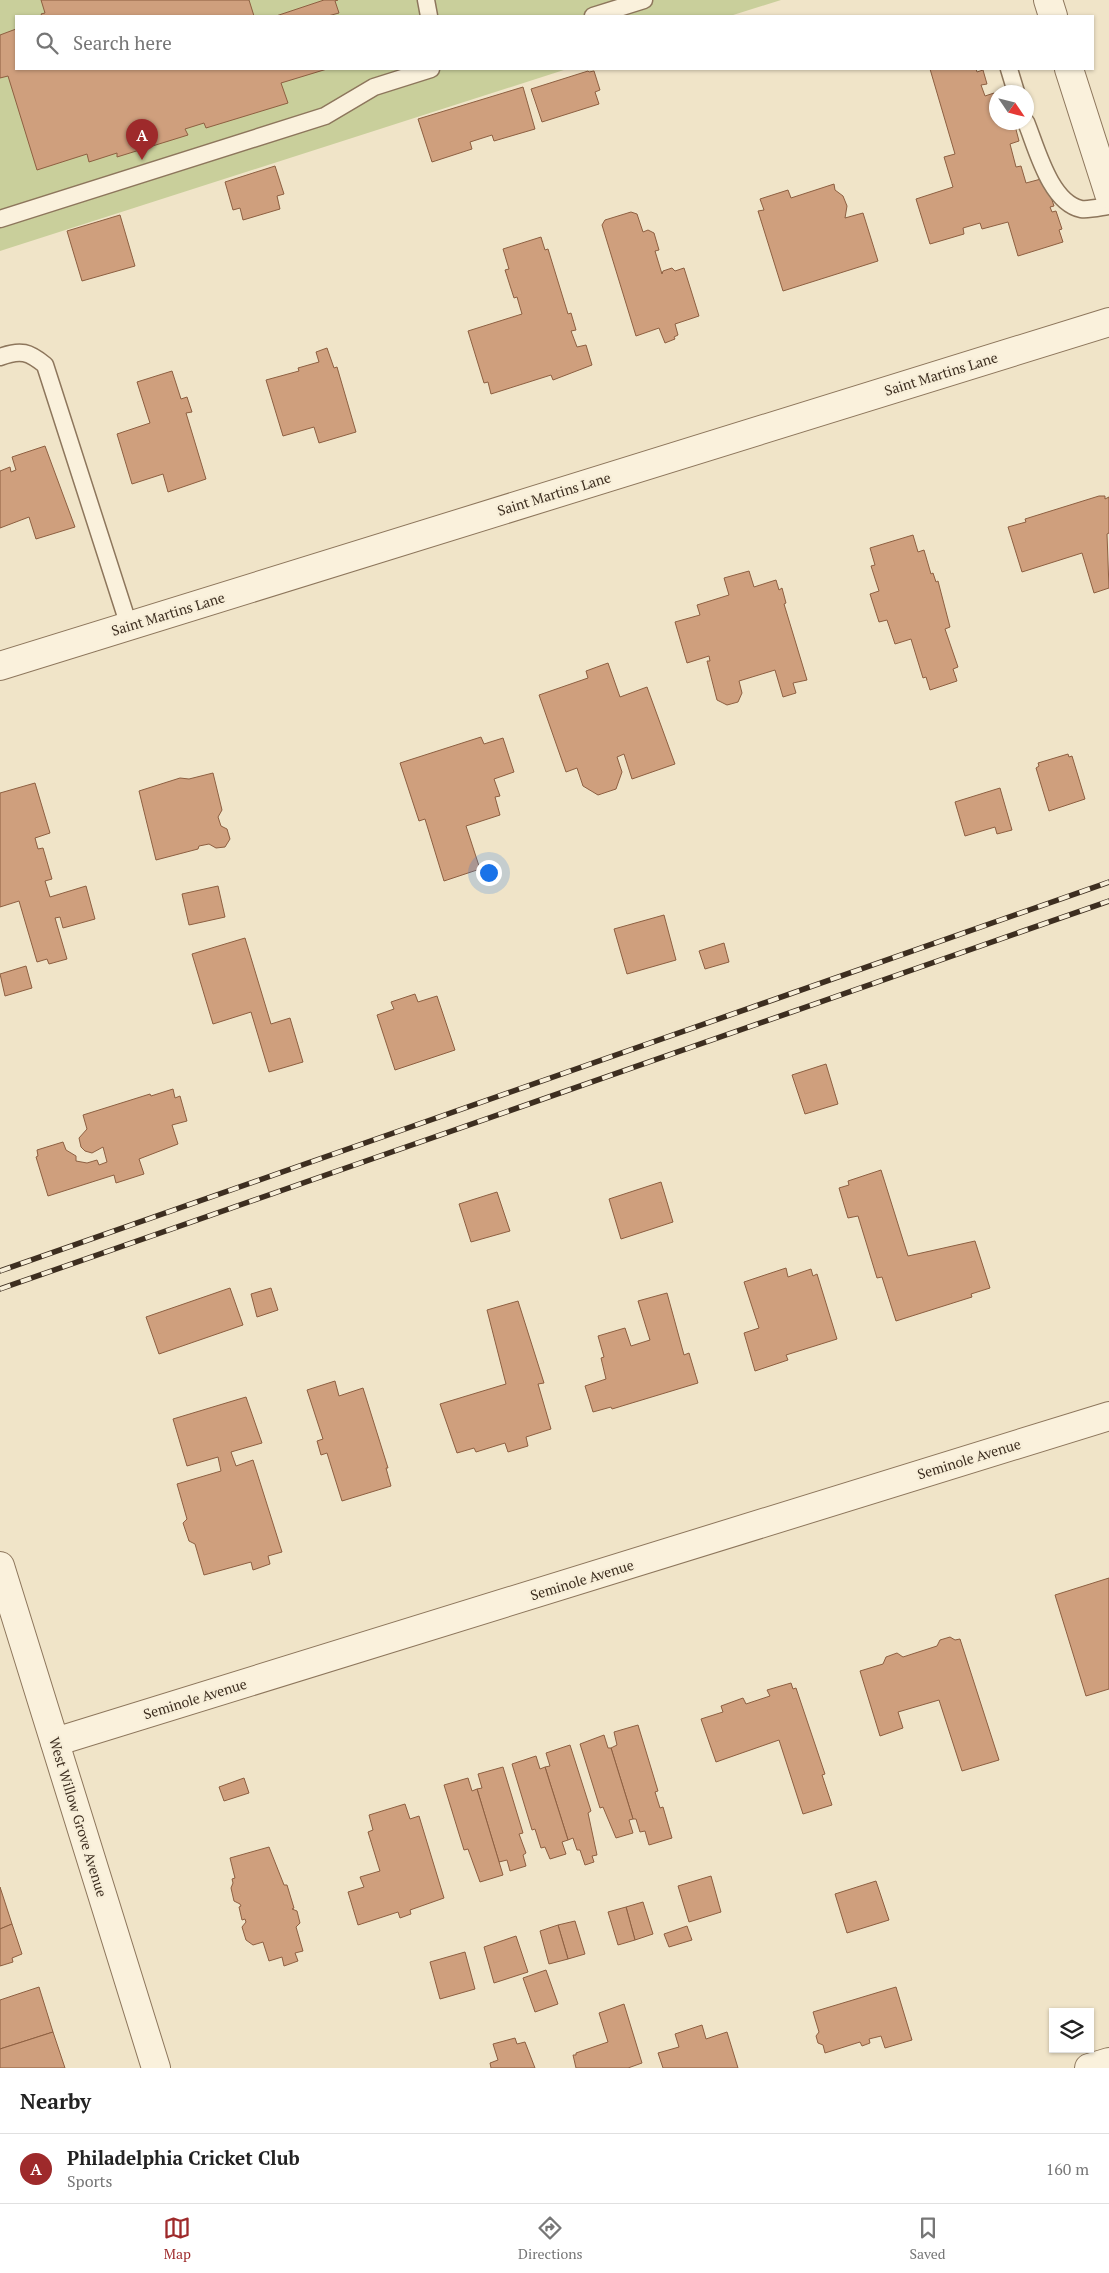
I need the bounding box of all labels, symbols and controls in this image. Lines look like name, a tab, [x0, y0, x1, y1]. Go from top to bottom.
search box	[15, 15, 1094, 70]
icon: search	[33, 29, 61, 57]
text: Search here	[73, 30, 172, 55]
north arrow	[989, 85, 1034, 130]
pin: A	[126, 119, 158, 160]
street label: Saint Martins Lane	[882, 347, 1000, 400]
street label: Saint Martins Lane	[495, 467, 613, 520]
street label: Saint Martins Lane	[109, 587, 227, 640]
your location	[476, 860, 502, 886]
street label: Seminole Avenue	[915, 1434, 1023, 1483]
street label: Seminole Avenue	[528, 1555, 636, 1604]
street label: Seminole Avenue	[141, 1674, 249, 1723]
street label: West Willow Grove Avenue	[45, 1735, 112, 1899]
map controls	[1049, 2008, 1094, 2053]
button: layers	[1049, 2008, 1094, 2053]
text: Nearby	[20, 2087, 91, 2115]
text: Philadelphia Cricket Club	[67, 2145, 300, 2170]
text: A	[30, 2158, 42, 2180]
text: 160 m	[1046, 2158, 1089, 2180]
text: Sports	[67, 2170, 113, 2192]
tab: Map	[163, 2214, 191, 2263]
tab: Directions	[518, 2214, 583, 2263]
tab: Saved	[909, 2214, 946, 2263]

